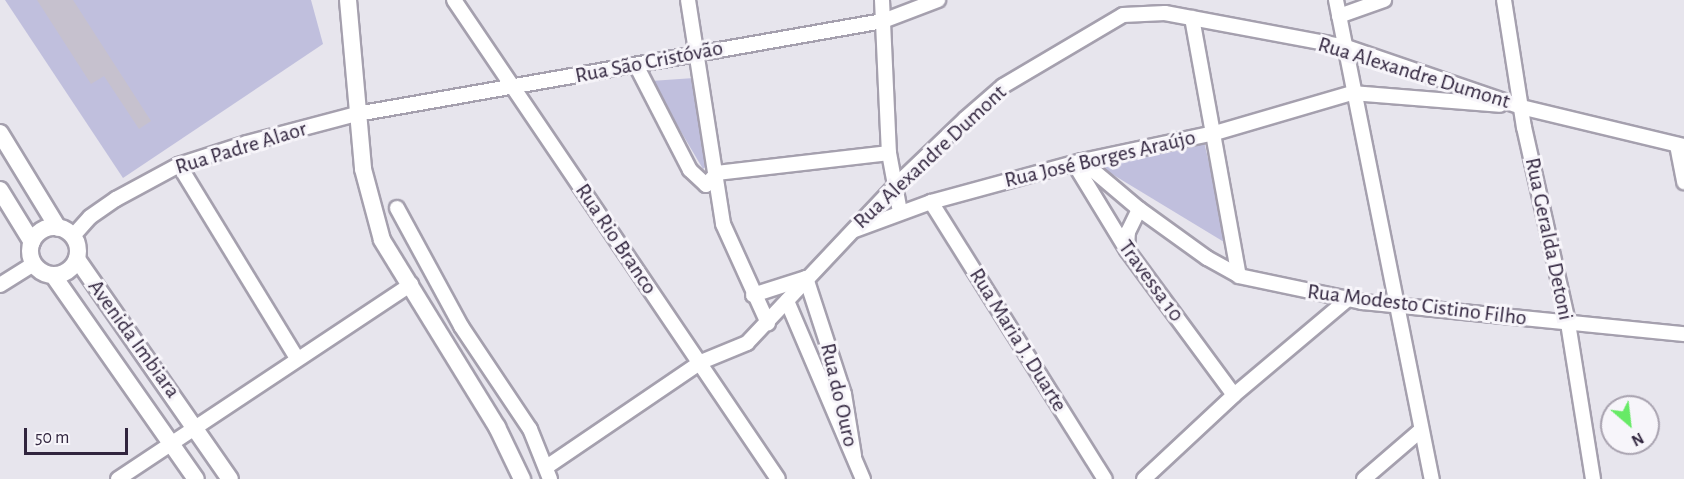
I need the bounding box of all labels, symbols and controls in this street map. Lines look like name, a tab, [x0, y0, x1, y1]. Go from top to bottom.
street label: Rua Alexandre Dumont	[1315, 31, 1513, 115]
street label: Rua São Cristóvão	[573, 35, 725, 89]
street label: Rua Alexandre Dumont	[848, 79, 1012, 235]
street label: Rua Padre Alaor	[172, 115, 310, 181]
street label: Rua José Borges Araújo	[1002, 124, 1198, 194]
street label: Rua Geralda Detoni	[1519, 155, 1579, 323]
street label: Rua Rio Branco	[569, 179, 663, 299]
street label: Travessa 10	[1113, 235, 1189, 327]
street label: Rua Maria J. Duarte	[963, 263, 1073, 417]
street label: Avenida Imbiara	[82, 275, 186, 403]
street label: Rua Modesto Cistino Filho	[1306, 278, 1528, 332]
street label: Rua do Ouro	[814, 341, 864, 449]
north arrow	[1600, 395, 1660, 455]
scale bar	[27, 416, 130, 454]
text: 50 m	[35, 429, 69, 447]
text: N	[1629, 429, 1646, 449]

